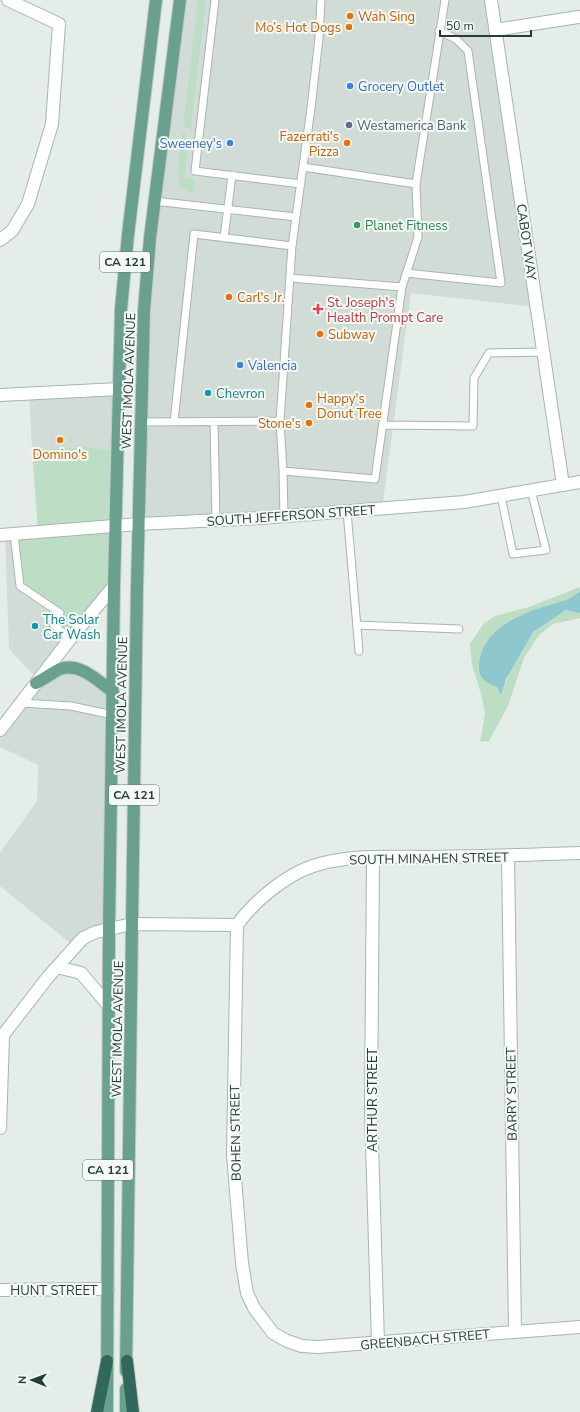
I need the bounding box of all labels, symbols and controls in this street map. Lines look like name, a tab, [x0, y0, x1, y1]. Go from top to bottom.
place label: Wah Sing	[358, 8, 415, 26]
marker: Wah Sing	[345, 11, 355, 21]
scale bar	[440, 12, 531, 38]
text: 50 m	[446, 18, 474, 34]
place label: Mo’s Hot Dogs	[255, 19, 341, 37]
marker: Mo’s Hot Dogs	[344, 22, 354, 32]
place label: Grocery Outlet	[358, 78, 445, 96]
marker: Grocery Outlet	[345, 81, 355, 91]
place label: Westamerica Bank	[357, 117, 467, 135]
marker: Westamerica Bank	[344, 120, 354, 130]
place label: Fazerrati's Pizza	[280, 128, 339, 161]
place label: Sweeney's	[159, 135, 222, 153]
marker: Sweeney's	[225, 138, 235, 148]
marker: Fazerrati's Pizza	[342, 138, 352, 148]
street label: CABOT WAY	[512, 203, 540, 282]
place label: Planet Fitness	[365, 217, 448, 235]
marker: Planet Fitness	[352, 220, 362, 230]
road number: CA 121	[100, 252, 150, 272]
place label: Carl's Jr.	[237, 289, 285, 307]
marker: Carl's Jr.	[224, 292, 234, 302]
place label: St. Joseph's Health Prompt Care	[327, 294, 443, 327]
marker: St. Joseph's Health Prompt Care	[312, 303, 324, 315]
street label: WEST IMOLA AVENUE	[118, 312, 140, 450]
place label: Subway	[328, 326, 375, 344]
marker: Subway	[315, 329, 325, 339]
place label: Valencia	[247, 357, 297, 375]
marker: Valencia	[235, 360, 245, 370]
place label: Chevron	[216, 385, 265, 403]
marker: Chevron	[203, 388, 213, 398]
place label: Happy's Donut Tree	[317, 390, 382, 423]
marker: Happy's Donut Tree	[304, 400, 314, 410]
place label: Stone's	[258, 415, 301, 433]
marker: Stone's	[304, 418, 314, 428]
marker: Domino's	[55, 435, 65, 445]
place label: Domino's	[33, 446, 87, 464]
street label: SOUTH JEFFERSON STREET	[206, 501, 376, 531]
place label: The Solar Car Wash	[43, 611, 101, 644]
marker: The Solar Car Wash	[30, 621, 40, 631]
street label: WEST IMOLA AVENUE	[112, 637, 132, 774]
road number: CA 121	[109, 785, 159, 805]
street label: SOUTH MINAHEN STREET	[349, 849, 509, 869]
street label: WEST IMOLA AVENUE	[108, 961, 128, 1098]
street label: BARRY STREET	[502, 1047, 522, 1141]
street label: ARTHUR STREET	[364, 1048, 382, 1152]
street label: BOHEN STREET	[226, 1085, 246, 1181]
road number: CA 121	[83, 1160, 133, 1180]
street label: HUNT STREET	[10, 1282, 98, 1300]
street label: GREENBACH STREET	[360, 1325, 491, 1355]
north arrow	[12, 1360, 52, 1400]
text: N	[15, 1376, 30, 1384]

